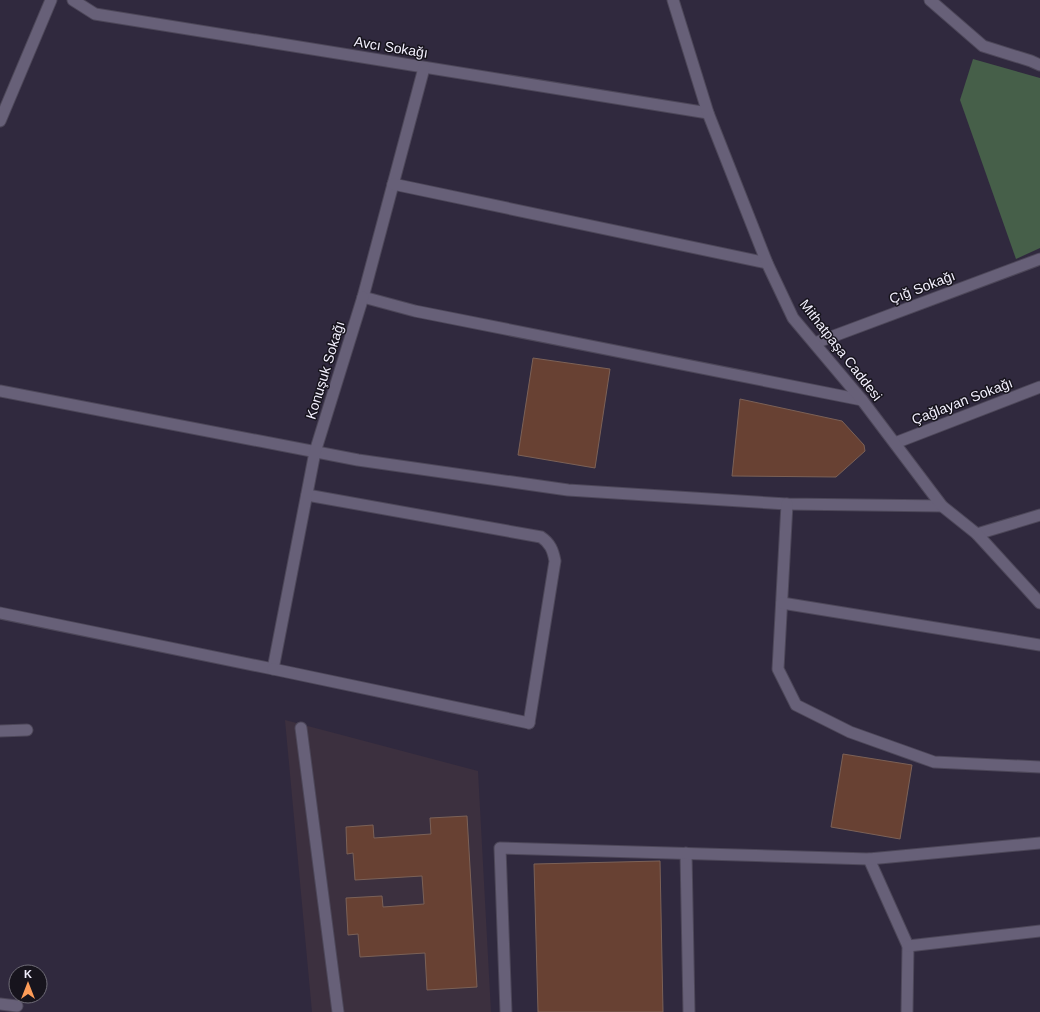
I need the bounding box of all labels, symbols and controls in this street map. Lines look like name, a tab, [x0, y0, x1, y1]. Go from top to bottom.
street label: Avcı Sokağı	[353, 33, 429, 61]
street label: Çığ Sokağı	[887, 267, 957, 307]
street label: Mithatpaşa Caddesi	[797, 296, 885, 404]
street label: Konuşuk Sokağı	[302, 319, 348, 421]
street label: Çağlayan Sokağı	[909, 374, 1015, 428]
north arrow	[8, 964, 48, 1004]
text: K	[24, 968, 32, 980]

